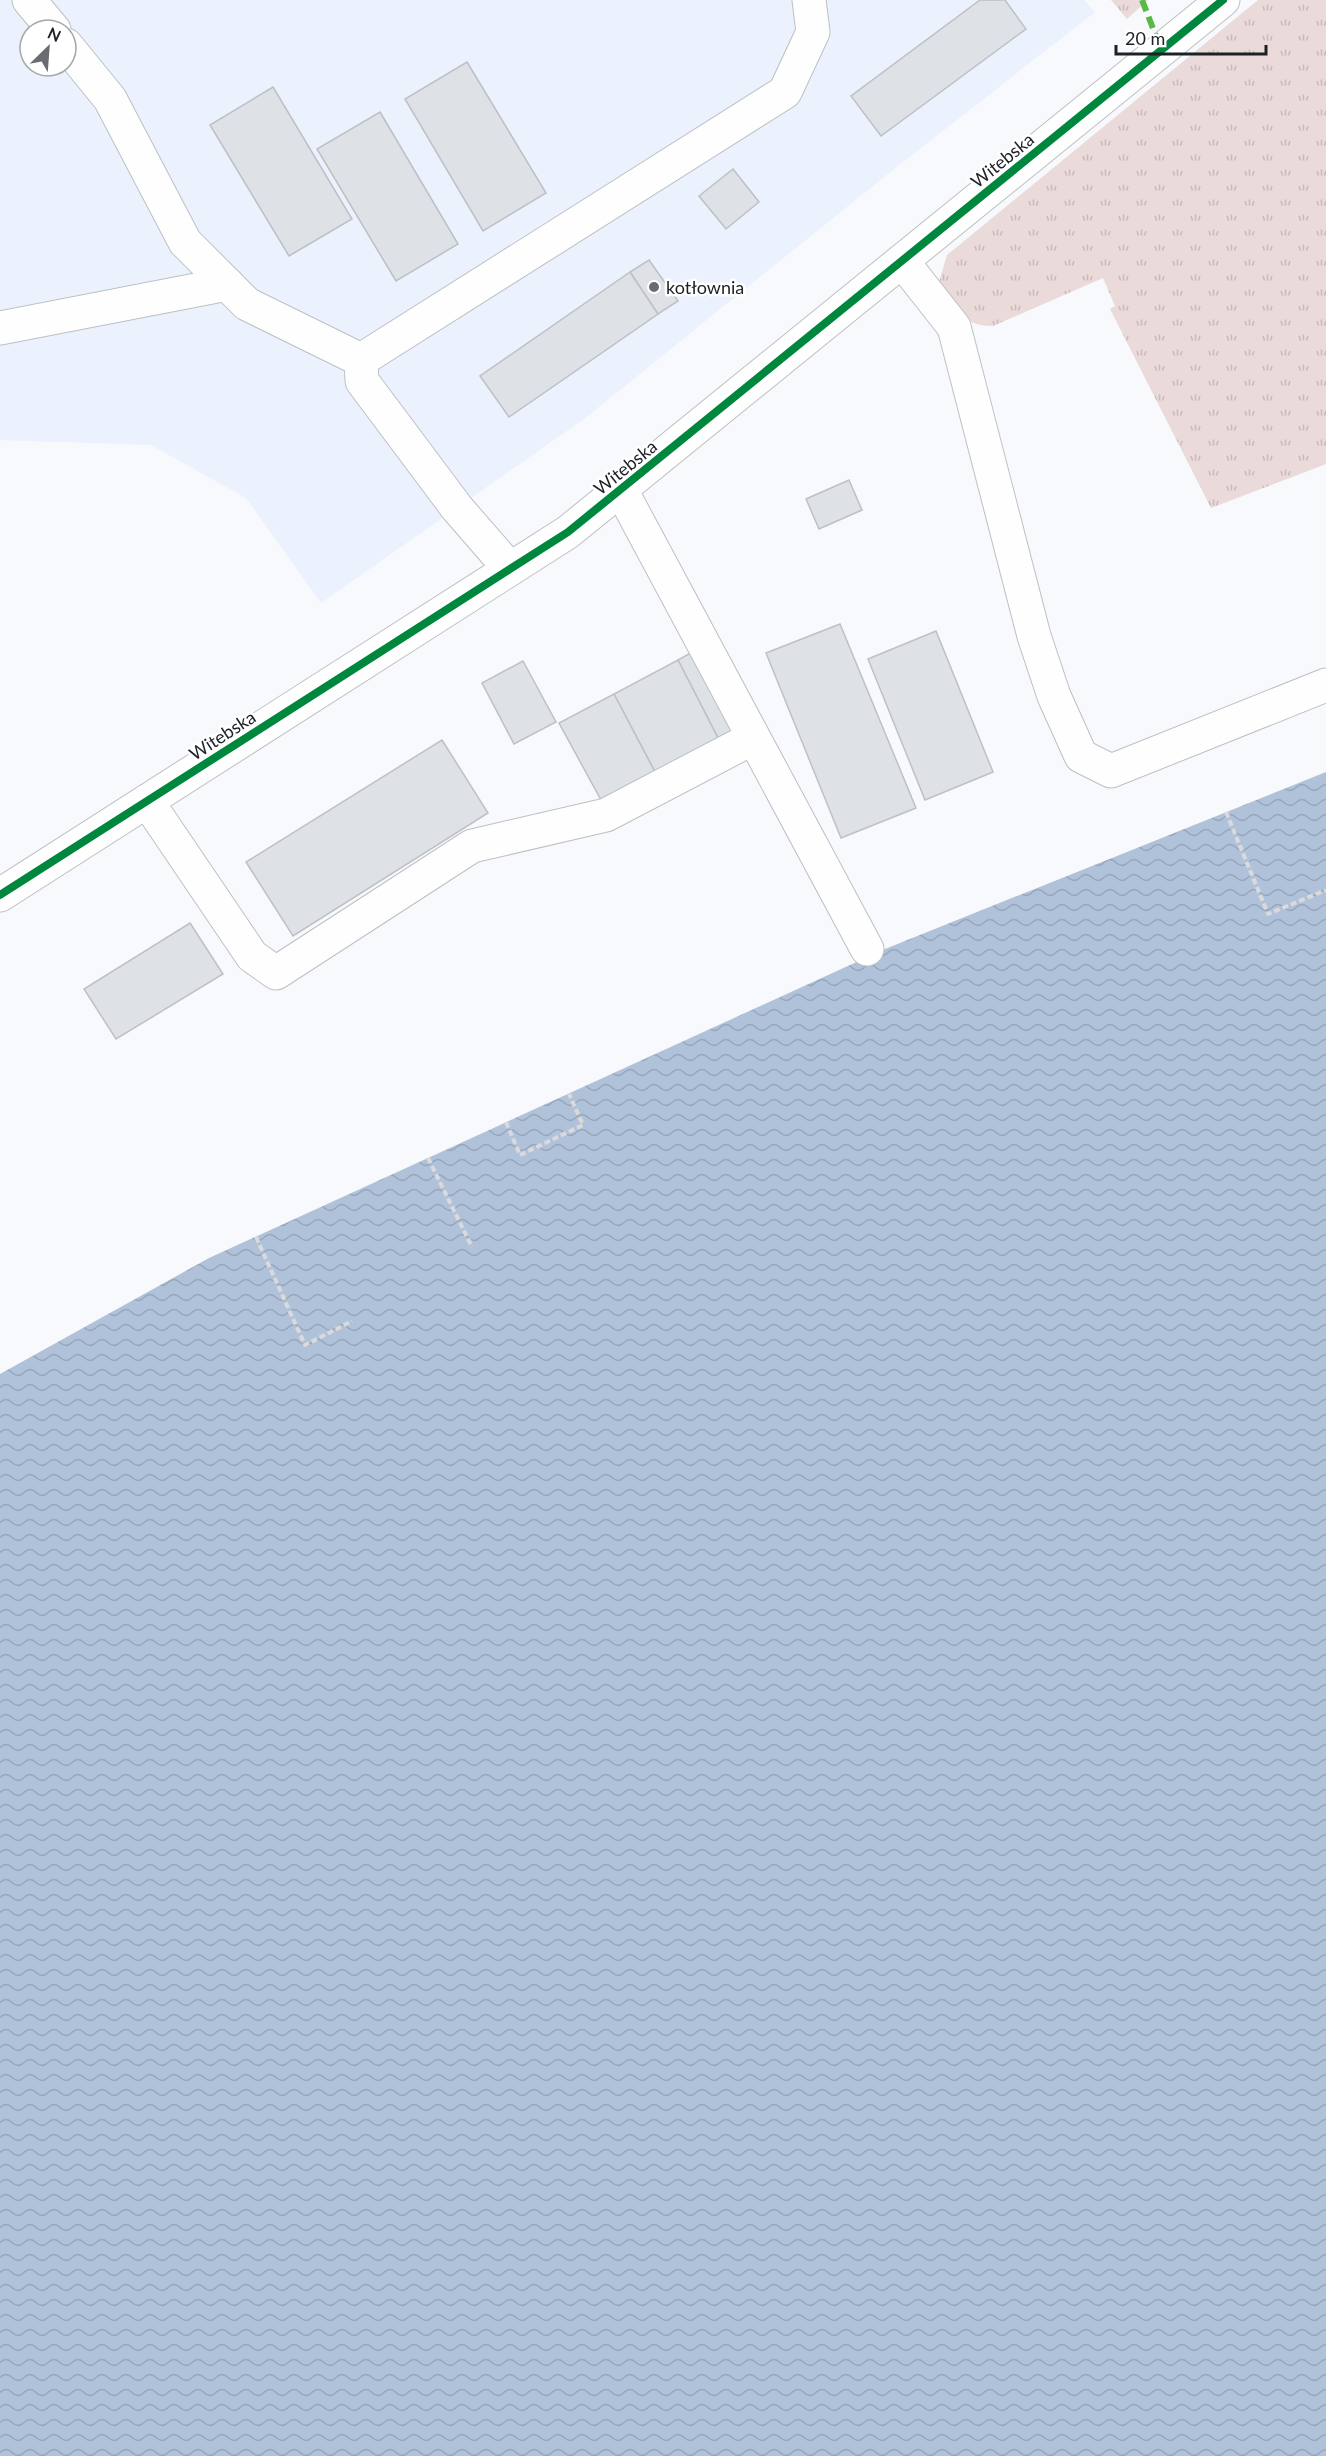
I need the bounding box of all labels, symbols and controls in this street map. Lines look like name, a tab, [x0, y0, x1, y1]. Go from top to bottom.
north arrow	[18, 18, 78, 78]
scale bar	[1116, 18, 1266, 56]
text: N	[45, 23, 64, 45]
text: 20 m	[1125, 27, 1165, 49]
street label: Witebska	[966, 128, 1038, 192]
place label: kotłownia	[666, 276, 744, 298]
marker: kotłownia	[647, 280, 661, 294]
street label: Witebska	[589, 435, 661, 499]
street label: Witebska	[185, 705, 259, 765]

